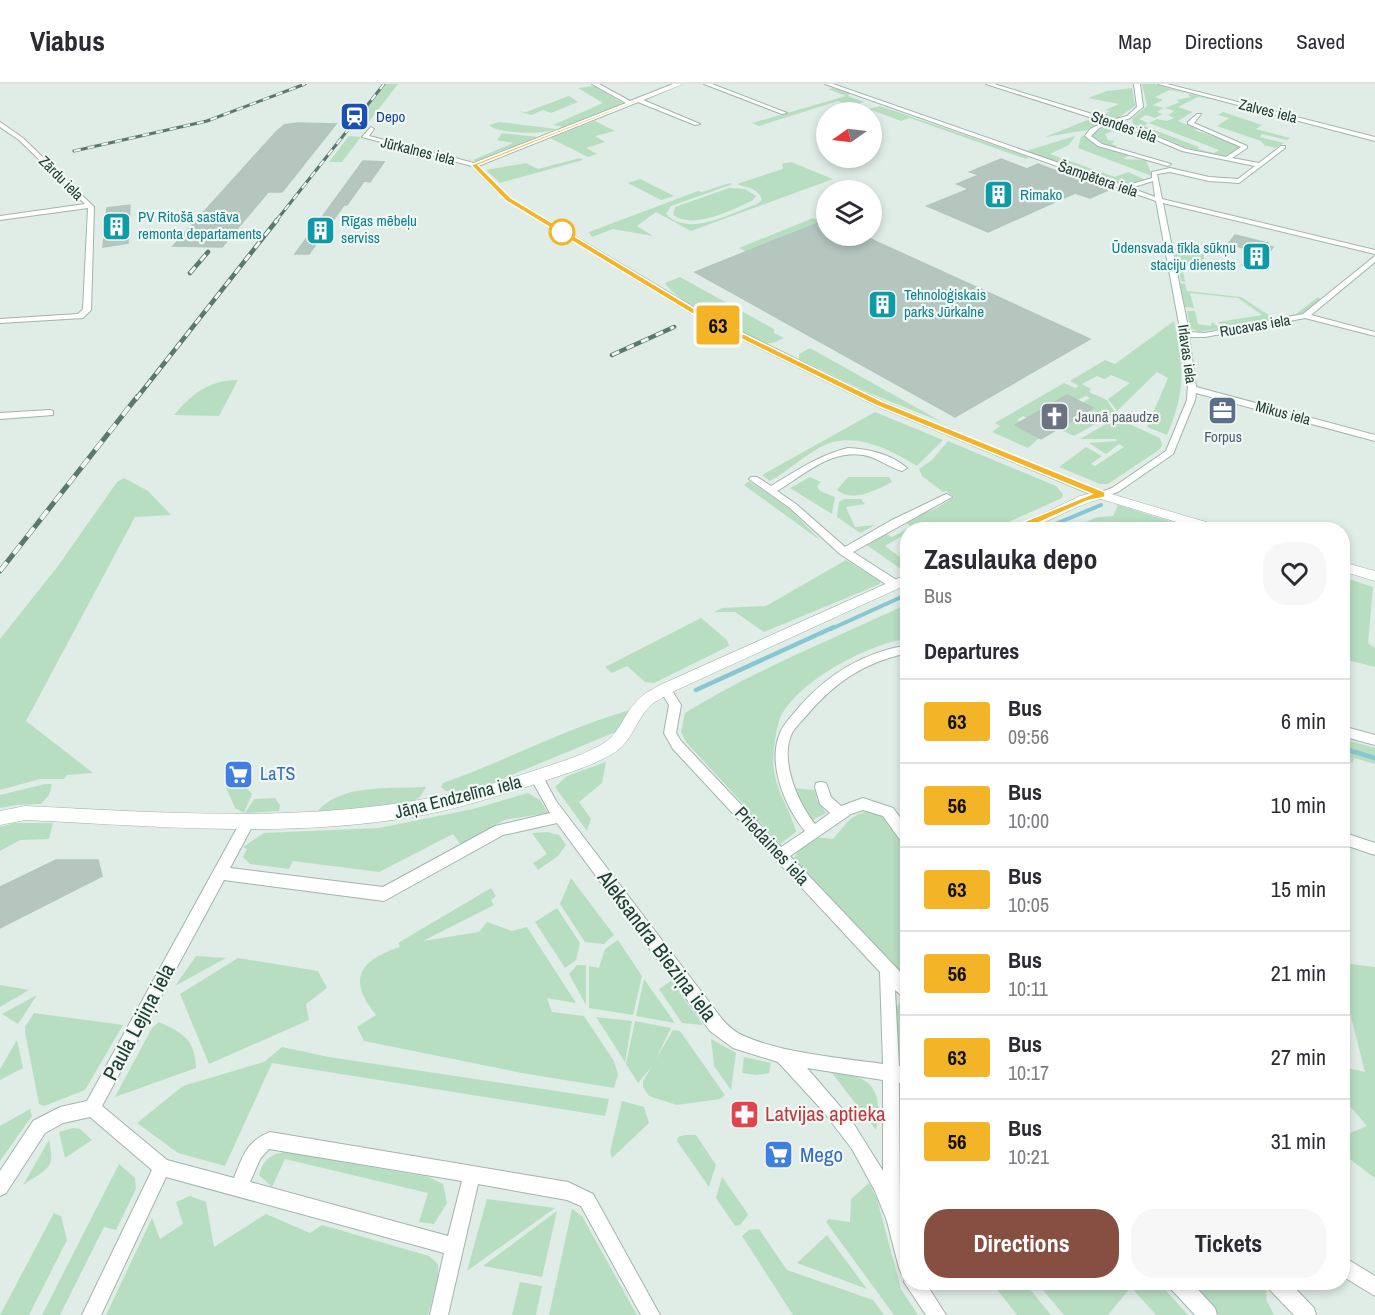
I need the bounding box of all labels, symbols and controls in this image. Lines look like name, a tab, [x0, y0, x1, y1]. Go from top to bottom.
text: Viabus	[30, 22, 105, 60]
text: Map	[1118, 27, 1152, 56]
text: Directions	[1185, 27, 1263, 56]
text: Saved	[1296, 27, 1345, 56]
street label: Zalves iela	[1237, 93, 1300, 128]
station icon: Depo	[339, 101, 371, 133]
north arrow	[816, 102, 882, 168]
map controls	[816, 102, 882, 246]
street label: Stendes iela	[1088, 105, 1160, 148]
place label: Depo	[376, 106, 406, 127]
street label: Jūrkalnes iela	[379, 131, 458, 170]
street label: Zārdu iela	[34, 151, 88, 205]
street label: Šampētera iela	[1055, 155, 1141, 202]
building icon: Rimako	[983, 179, 1015, 211]
button: layers	[816, 180, 882, 246]
place label: Rimako	[1020, 184, 1063, 205]
place label: PV Ritošā sastāva remonta departaments	[138, 206, 262, 244]
building icon: PV Ritošā sastāva remonta departaments	[101, 210, 133, 242]
place label: Rīgas mēbeļu serviss	[341, 210, 417, 248]
building icon: Rīgas mēbeļu serviss	[304, 214, 336, 246]
unlabelled marker	[549, 219, 575, 245]
place label: Ūdensvada tīkla sūkņu staciju dienests	[1112, 237, 1236, 275]
building icon: Ūdensvada tīkla sūkņu staciju dienests	[1241, 241, 1273, 273]
place label: Tehnoloģiskais parks Jūrkalne	[904, 284, 986, 322]
building icon: Tehnoloģiskais parks Jūrkalne	[867, 288, 899, 320]
line badge: 63	[691, 306, 745, 344]
street label: Rucavas iela	[1218, 309, 1292, 342]
text: 63	[708, 311, 728, 340]
street label: Irlavas iela	[1173, 323, 1202, 385]
office icon: Forpus	[1207, 394, 1239, 426]
street label: Mikus iela	[1253, 395, 1313, 430]
church icon: Jaunā paaudze	[1038, 401, 1070, 433]
place label: Jaunā paaudze	[1075, 406, 1159, 427]
place label: Forpus	[1204, 426, 1242, 447]
text: Zasulauka depo	[924, 540, 1098, 578]
button: heart	[1263, 542, 1326, 605]
text: Bus	[924, 582, 952, 609]
text: Departures	[924, 636, 1019, 666]
text: Bus	[1008, 693, 1042, 723]
text: 6 min	[1281, 706, 1326, 736]
text: 63	[947, 707, 967, 736]
text: 09:56	[1008, 723, 1049, 750]
supermarket icon: LaTS	[223, 758, 255, 790]
place label: LaTS	[260, 761, 295, 786]
street label: Jāņa Endzelīna iela	[392, 769, 524, 824]
text: Bus	[1008, 777, 1042, 807]
text: 10 min	[1271, 790, 1326, 820]
text: 56	[947, 791, 967, 820]
street label: Priedaines iela	[729, 801, 815, 890]
text: 10:00	[1008, 807, 1049, 834]
text: Bus	[1008, 861, 1042, 891]
street label: Aleksandra Bieziņa iela	[590, 864, 724, 1027]
text: 15 min	[1271, 874, 1326, 904]
text: 63	[947, 875, 967, 904]
text: 10:05	[1008, 891, 1049, 918]
text: Bus	[1008, 945, 1042, 975]
street label: Paula Lejiņa iela	[96, 958, 182, 1085]
text: 21 min	[1271, 958, 1326, 988]
text: 56	[947, 959, 967, 988]
text: 10:11	[1008, 975, 1048, 1002]
text: Bus	[1008, 1029, 1042, 1059]
text: 27 min	[1271, 1042, 1326, 1072]
text: 63	[947, 1043, 967, 1072]
text: 10:17	[1008, 1059, 1049, 1086]
pharmacy icon: Latvijas aptieka	[728, 1098, 760, 1130]
place label: Latvijas aptieka	[765, 1099, 886, 1128]
text: Bus	[1008, 1113, 1042, 1143]
text: 31 min	[1271, 1126, 1326, 1156]
text: 56	[947, 1127, 967, 1156]
supermarket icon: Mego	[763, 1139, 795, 1171]
place label: Mego	[800, 1140, 843, 1169]
text: 10:21	[1008, 1143, 1049, 1170]
button: Directions	[924, 1209, 1119, 1278]
button: Tickets	[1131, 1209, 1326, 1278]

